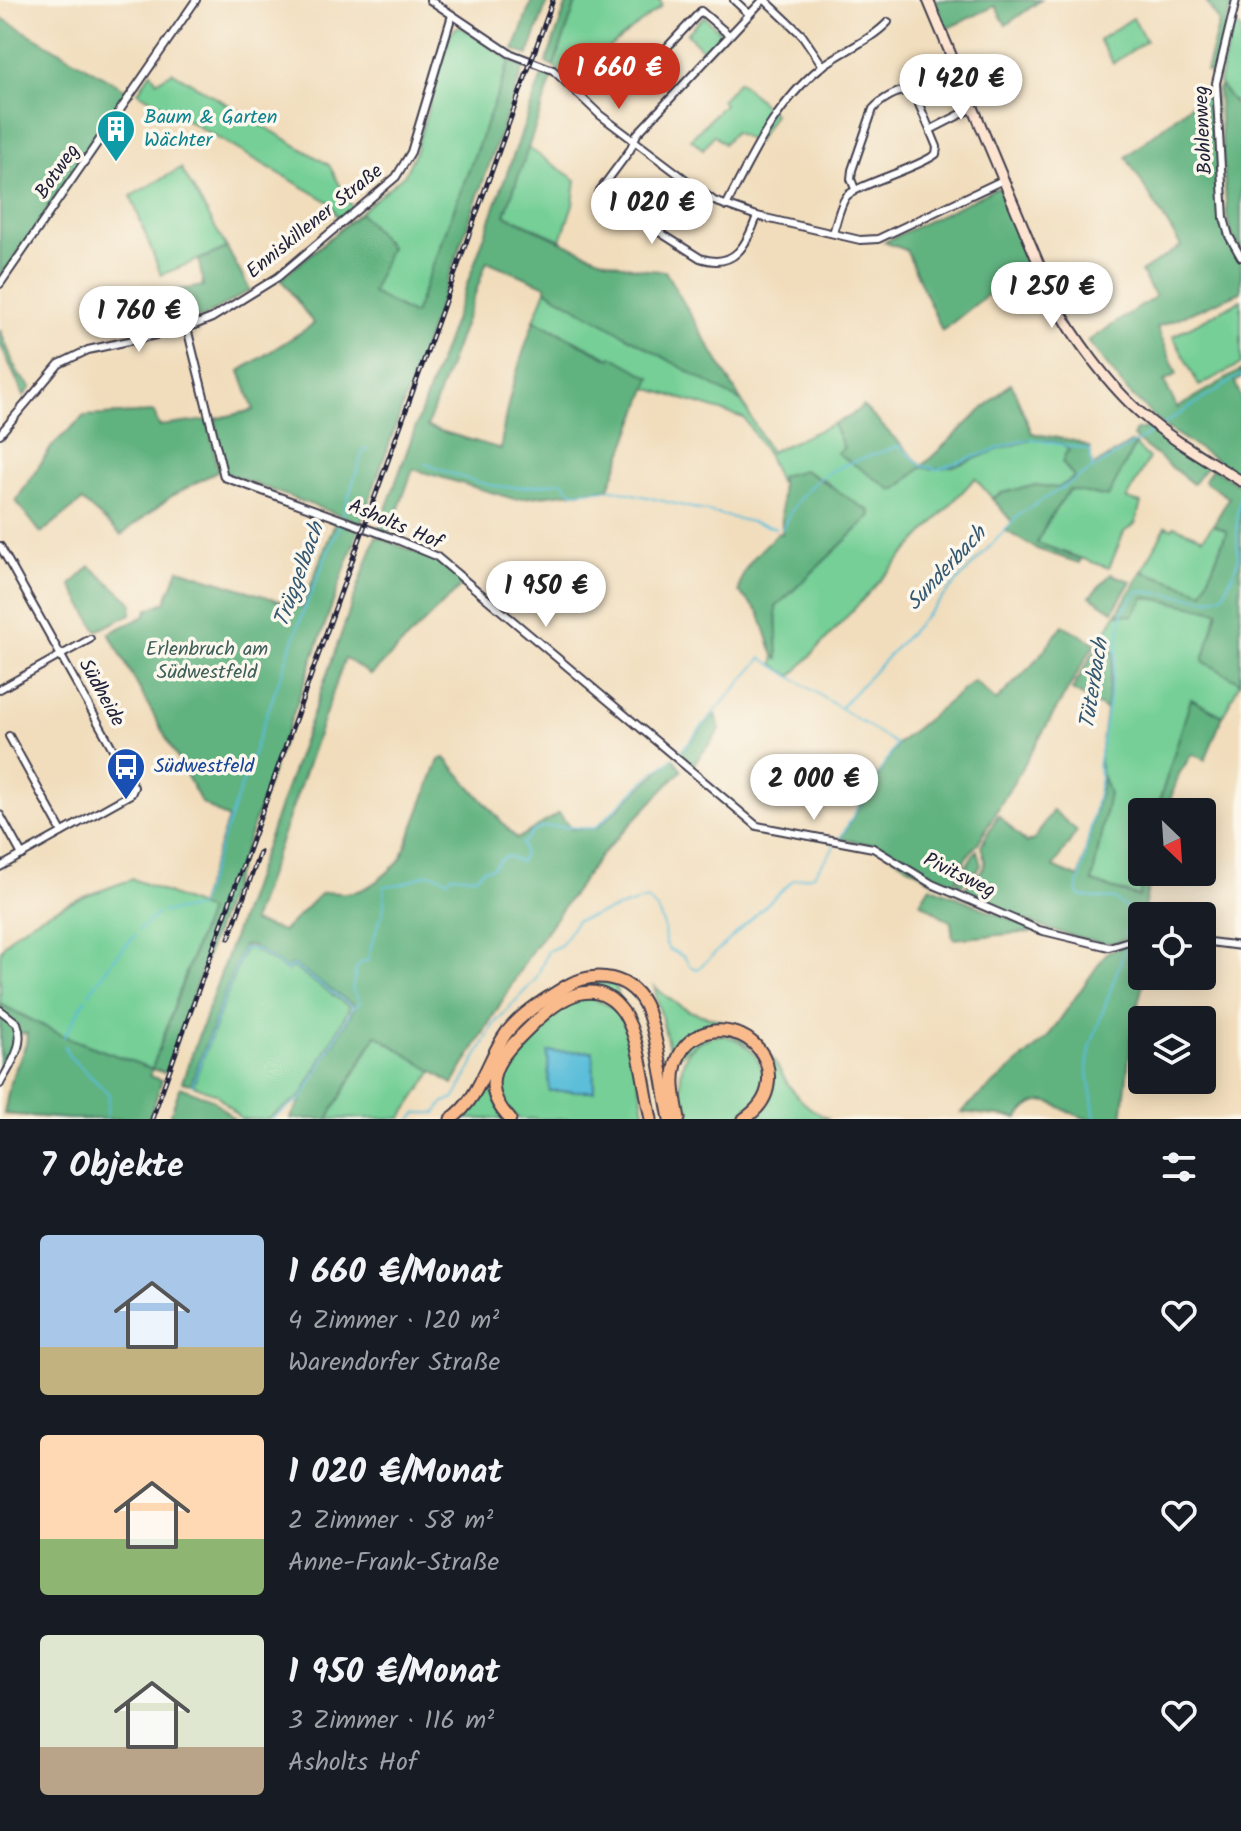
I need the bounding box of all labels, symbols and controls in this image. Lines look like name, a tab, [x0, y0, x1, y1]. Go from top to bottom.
pin: 1 660 €	[545, 43, 693, 111]
text: 1 660 €	[576, 48, 662, 90]
pin: 1 420 €	[887, 54, 1035, 122]
text: 1 420 €	[917, 59, 1005, 101]
street label: Bohlenweg	[1186, 85, 1222, 175]
place label: Baum & Garten Wächter	[144, 102, 277, 157]
building icon: Baum & Garten Wächter	[95, 108, 137, 163]
street label: Botweg	[27, 138, 89, 206]
street label: Enniskillener Straße	[239, 157, 391, 287]
pin: 1 020 €	[578, 178, 726, 246]
text: 1 020 €	[609, 183, 695, 225]
pin: 1 250 €	[978, 262, 1126, 330]
text: 1 250 €	[1009, 267, 1095, 309]
pin: 1 760 €	[65, 286, 213, 354]
text: 1 760 €	[97, 291, 181, 333]
street label: Asholts Hof	[343, 491, 449, 560]
water label: Trüggelbach	[265, 516, 336, 632]
water label: Sunderbach	[898, 517, 997, 620]
pin: 1 950 €	[472, 561, 620, 629]
text: 1 950 €	[504, 566, 588, 608]
park label: Erlenbruch am Südwestfeld	[146, 634, 268, 689]
water label: Tüterbach	[1071, 634, 1120, 732]
street label: Südheide	[69, 653, 133, 733]
bus stop icon: Südwestfeld	[105, 746, 147, 801]
place label: Südwestfeld	[154, 751, 255, 783]
pin: 2 000 €	[740, 754, 888, 822]
text: 2 000 €	[768, 759, 860, 801]
north arrow	[1128, 798, 1216, 886]
map controls	[1128, 798, 1216, 1094]
street label: Pivitsweg	[917, 845, 1001, 907]
button: locate	[1128, 902, 1216, 990]
button: layers	[1128, 1006, 1216, 1094]
text: 7 Objekte	[40, 1140, 184, 1194]
icon: filters	[1157, 1145, 1201, 1189]
text: 1 660 €/Monat	[288, 1246, 503, 1300]
icon: home	[104, 1267, 200, 1363]
icon: heart	[1157, 1293, 1201, 1337]
text: 4 Zimmer · 120 m²	[288, 1300, 499, 1342]
text: Warendorfer Straße	[288, 1342, 500, 1384]
text: 1 020 €/Monat	[288, 1446, 503, 1500]
icon: home	[104, 1467, 200, 1563]
icon: heart	[1157, 1493, 1201, 1537]
text: 2 Zimmer · 58 m²	[288, 1500, 493, 1542]
text: Anne-Frank-Straße	[288, 1542, 499, 1584]
text: 1 950 €/Monat	[288, 1646, 500, 1700]
icon: home	[104, 1667, 200, 1763]
icon: heart	[1157, 1693, 1201, 1737]
text: 3 Zimmer · 116 m²	[288, 1700, 494, 1742]
text: Asholts Hof	[288, 1742, 418, 1784]

